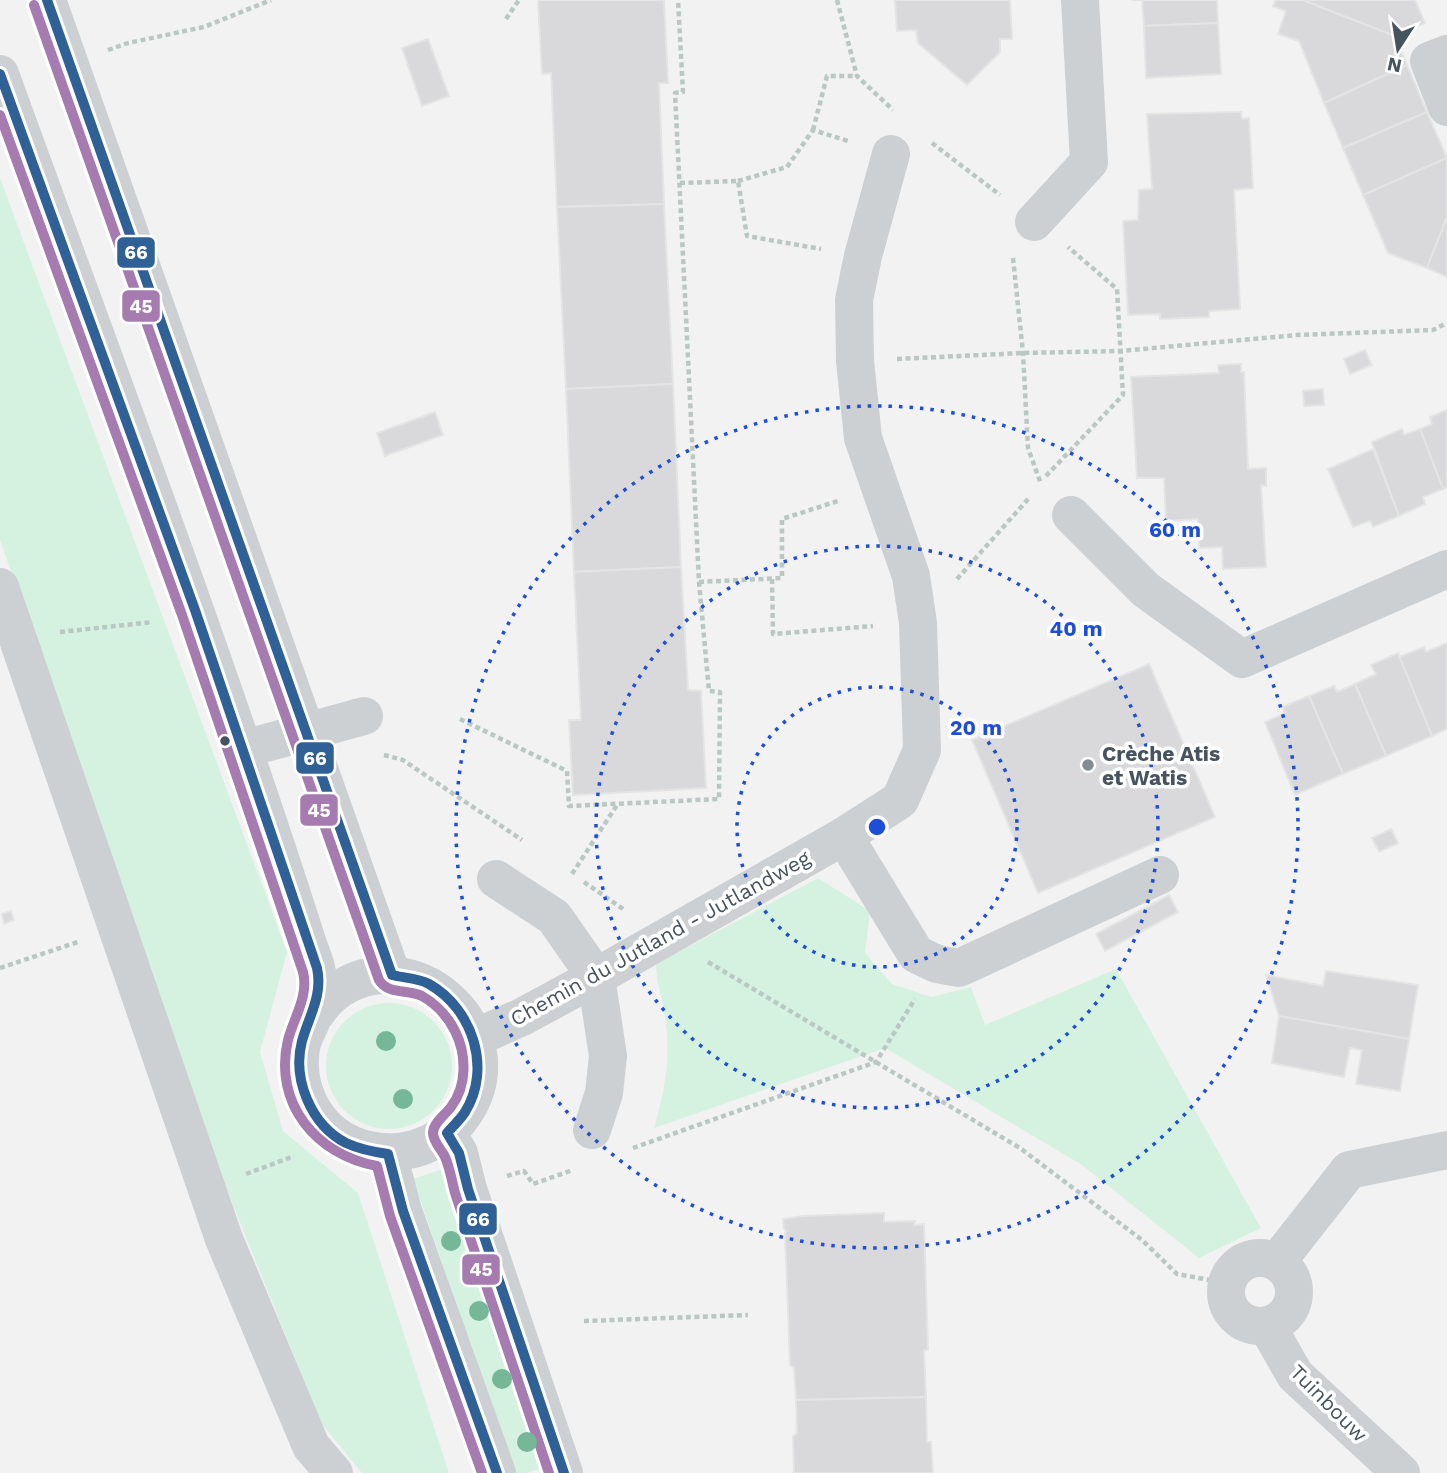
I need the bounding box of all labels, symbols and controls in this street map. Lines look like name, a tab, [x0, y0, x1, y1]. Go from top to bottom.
north arrow	[1363, 14, 1433, 84]
text: N	[1385, 52, 1404, 78]
line badge: 66	[116, 236, 156, 269]
text: 66	[124, 241, 148, 264]
line badge: 45	[121, 289, 161, 323]
text: 45	[129, 295, 153, 318]
text: 60 m	[1149, 517, 1201, 542]
text: 40 m	[1050, 616, 1102, 641]
text: 20 m	[950, 715, 1002, 740]
unlabelled marker	[218, 734, 232, 748]
line badge: 66	[295, 741, 335, 775]
place label: Crèche Atis et Watis	[1102, 741, 1220, 790]
text: 66	[303, 747, 327, 770]
marker: Crèche Atis et Watis	[1080, 757, 1096, 773]
line badge: 45	[299, 793, 339, 827]
text: 45	[307, 799, 331, 822]
centre of rings	[865, 815, 889, 839]
street label: Chemin du Jutland - Jutlandweg	[506, 845, 815, 1031]
line badge: 66	[458, 1202, 498, 1236]
text: 66	[466, 1208, 490, 1231]
line badge: 45	[461, 1253, 501, 1286]
text: 45	[469, 1258, 493, 1281]
street label: Tuinbouw	[1285, 1359, 1373, 1447]

